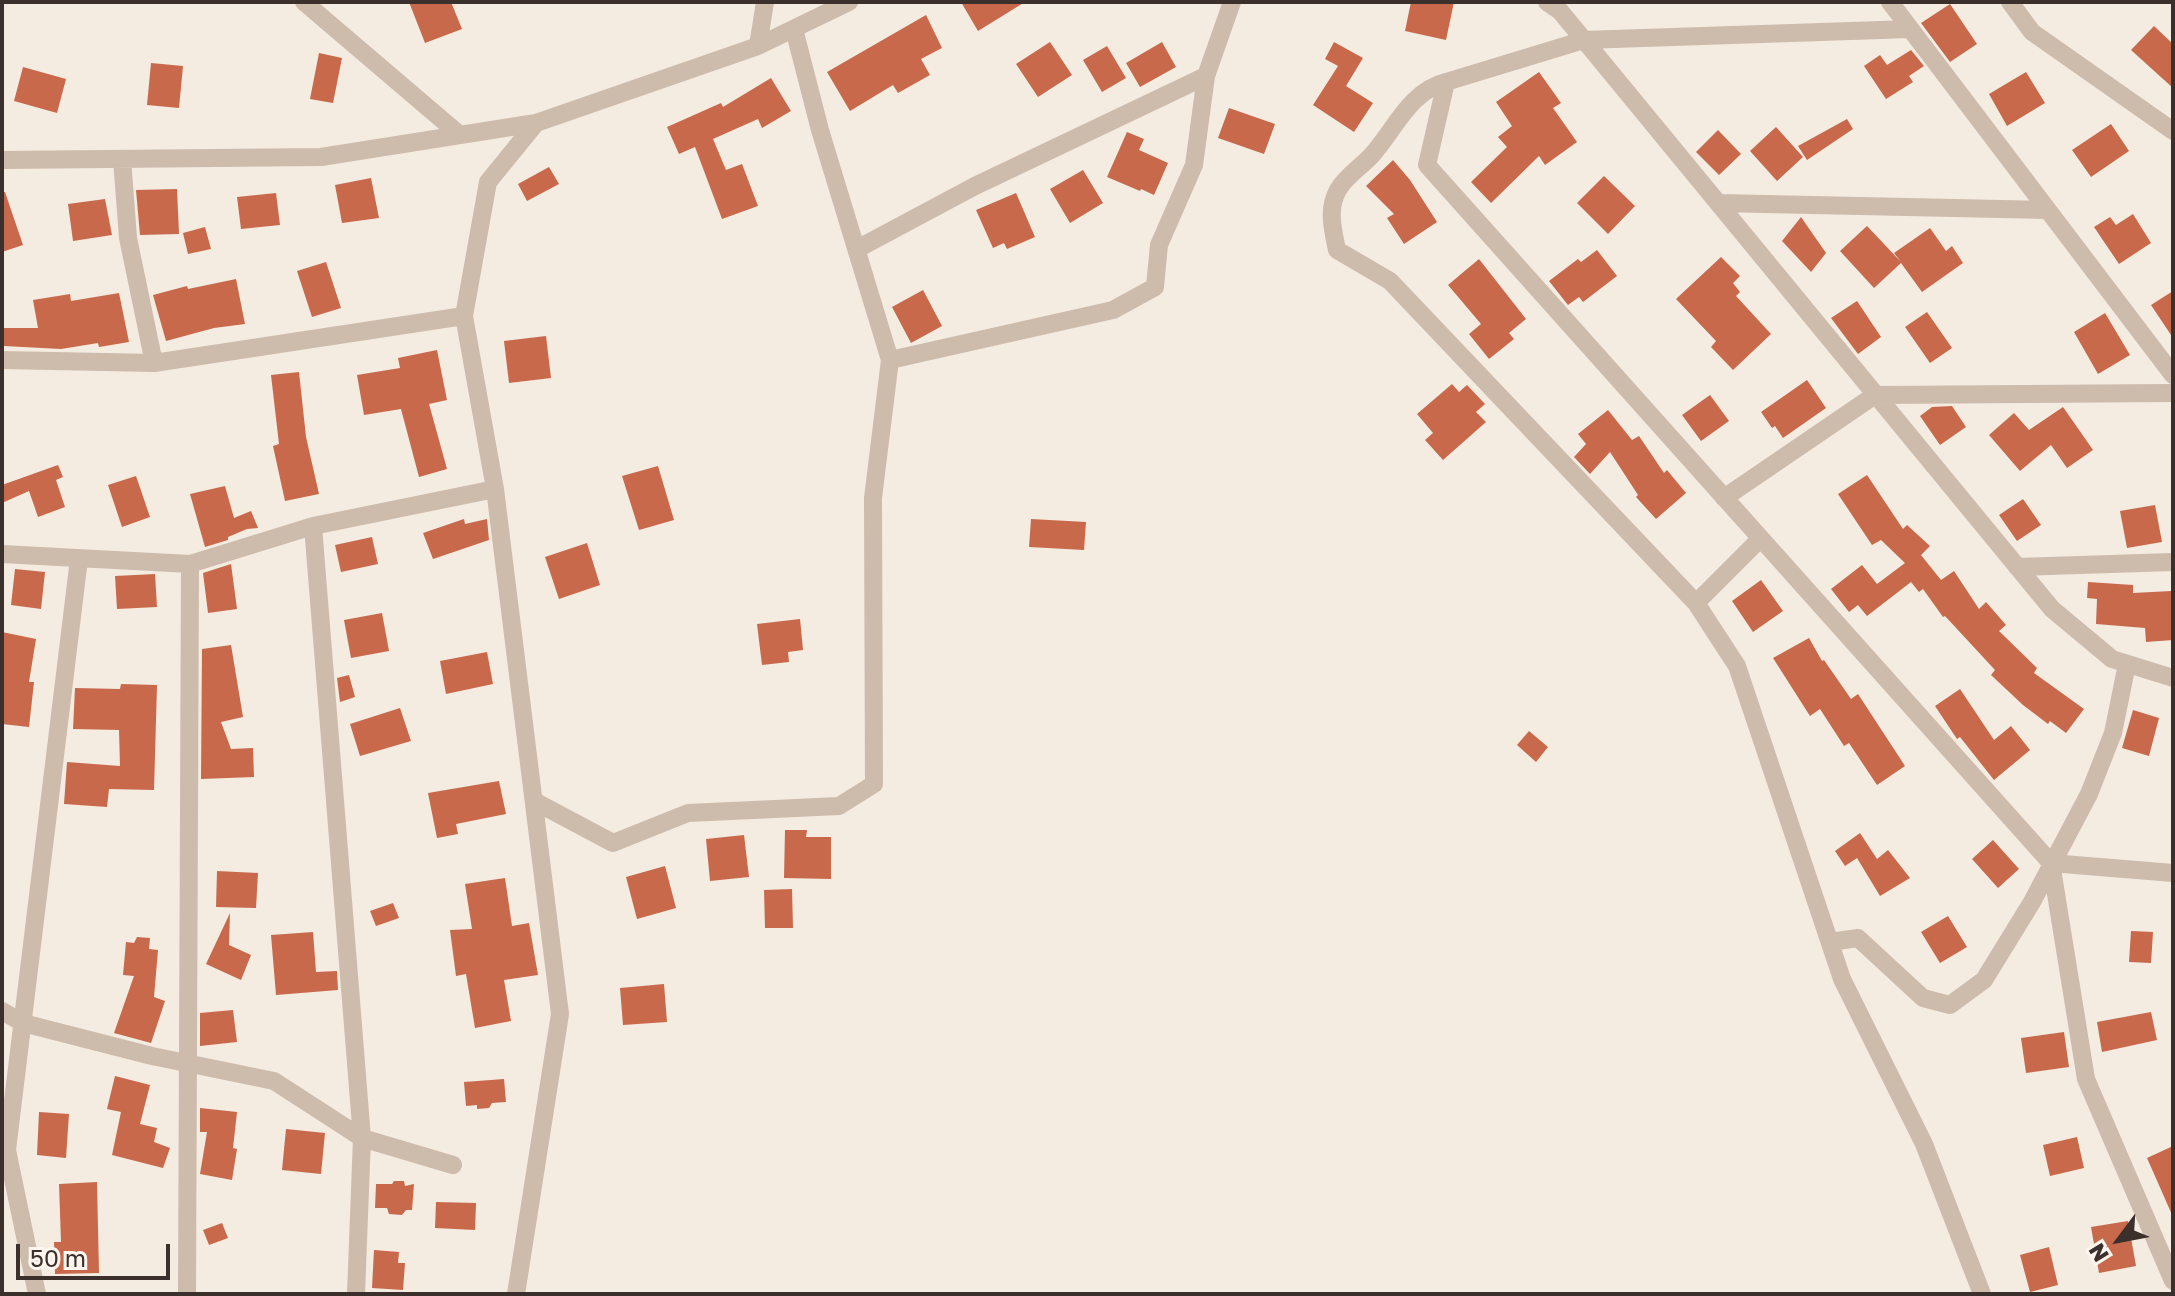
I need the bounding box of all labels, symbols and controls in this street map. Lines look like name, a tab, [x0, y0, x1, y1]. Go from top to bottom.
north arrow	[2079, 1200, 2159, 1280]
scale bar	[20, 1228, 174, 1278]
text: N	[2082, 1239, 2114, 1267]
text: 50 m	[30, 1243, 86, 1272]

